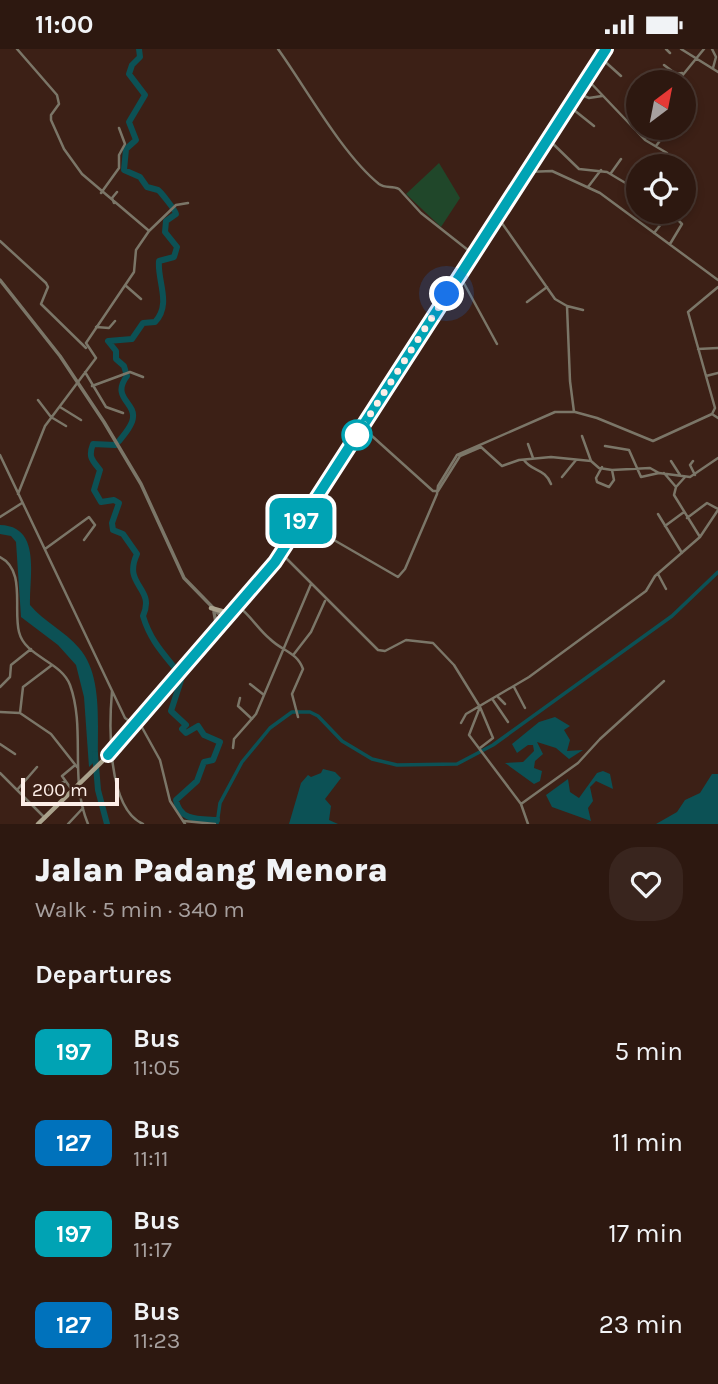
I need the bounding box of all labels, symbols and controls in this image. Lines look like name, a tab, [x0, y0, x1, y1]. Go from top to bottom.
text: 11:00	[35, 9, 93, 40]
north arrow	[626, 70, 696, 140]
map controls	[626, 70, 696, 224]
button: locate	[626, 154, 696, 224]
your location	[429, 276, 464, 311]
unlabelled marker	[342, 420, 372, 450]
line badge: 197	[261, 498, 341, 544]
text: 197	[283, 507, 319, 535]
scale bar	[21, 775, 119, 807]
text: 200 m	[32, 779, 88, 801]
button: heart	[609, 847, 683, 921]
text: Jalan Padang Menora	[35, 851, 388, 889]
text: Walk · 5 min · 340 m	[35, 896, 245, 923]
text: Departures	[35, 959, 172, 990]
text: Bus	[133, 1023, 180, 1054]
text: 5 min	[614, 1036, 683, 1067]
text: 197	[56, 1038, 91, 1066]
text: 11:05	[133, 1054, 180, 1081]
text: Bus	[133, 1114, 180, 1145]
text: 11 min	[612, 1127, 683, 1158]
text: 127	[56, 1129, 91, 1157]
text: 11:11	[133, 1145, 169, 1172]
text: Bus	[133, 1205, 180, 1236]
text: 17 min	[608, 1218, 683, 1249]
text: 197	[56, 1220, 91, 1248]
text: 11:17	[133, 1236, 172, 1263]
text: Bus	[133, 1296, 180, 1327]
text: 23 min	[599, 1309, 683, 1340]
text: 127	[56, 1311, 91, 1339]
text: 11:23	[133, 1327, 180, 1354]

